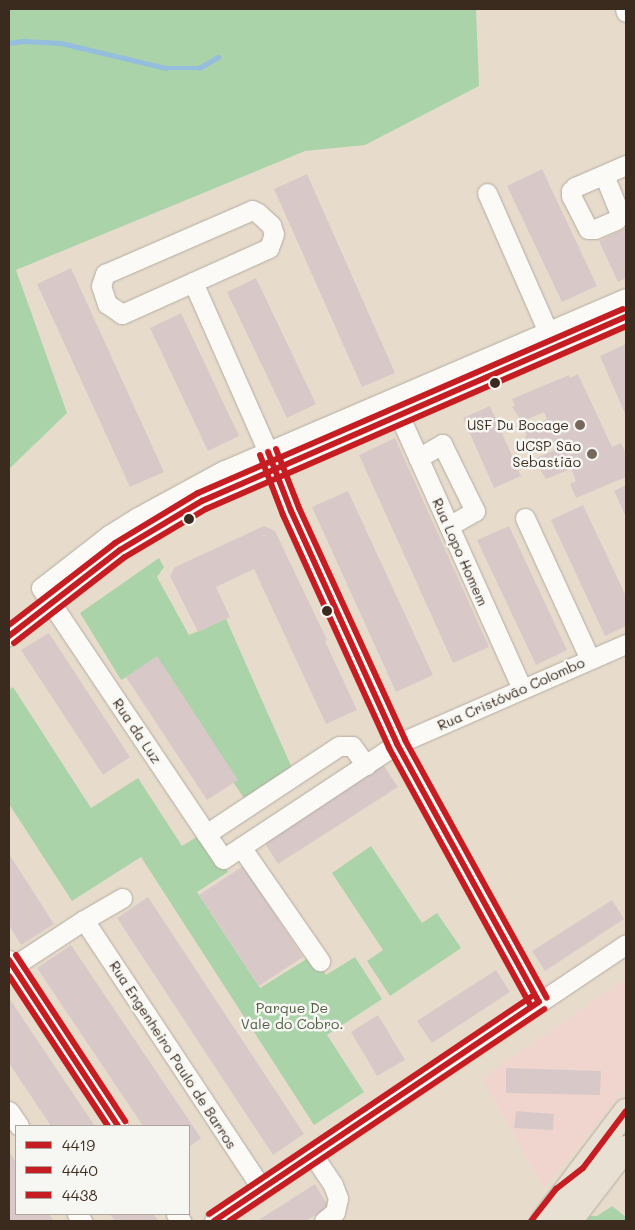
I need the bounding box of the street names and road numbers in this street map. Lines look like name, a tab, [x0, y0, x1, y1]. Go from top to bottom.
street label: Rua Lopo Homem	[429, 496, 491, 608]
street label: Rua Cristóvão Colombo	[435, 654, 587, 734]
street label: Rua da Luz	[109, 695, 165, 767]
street label: Rua Engenheiro Paulo de Barros	[106, 958, 240, 1152]

